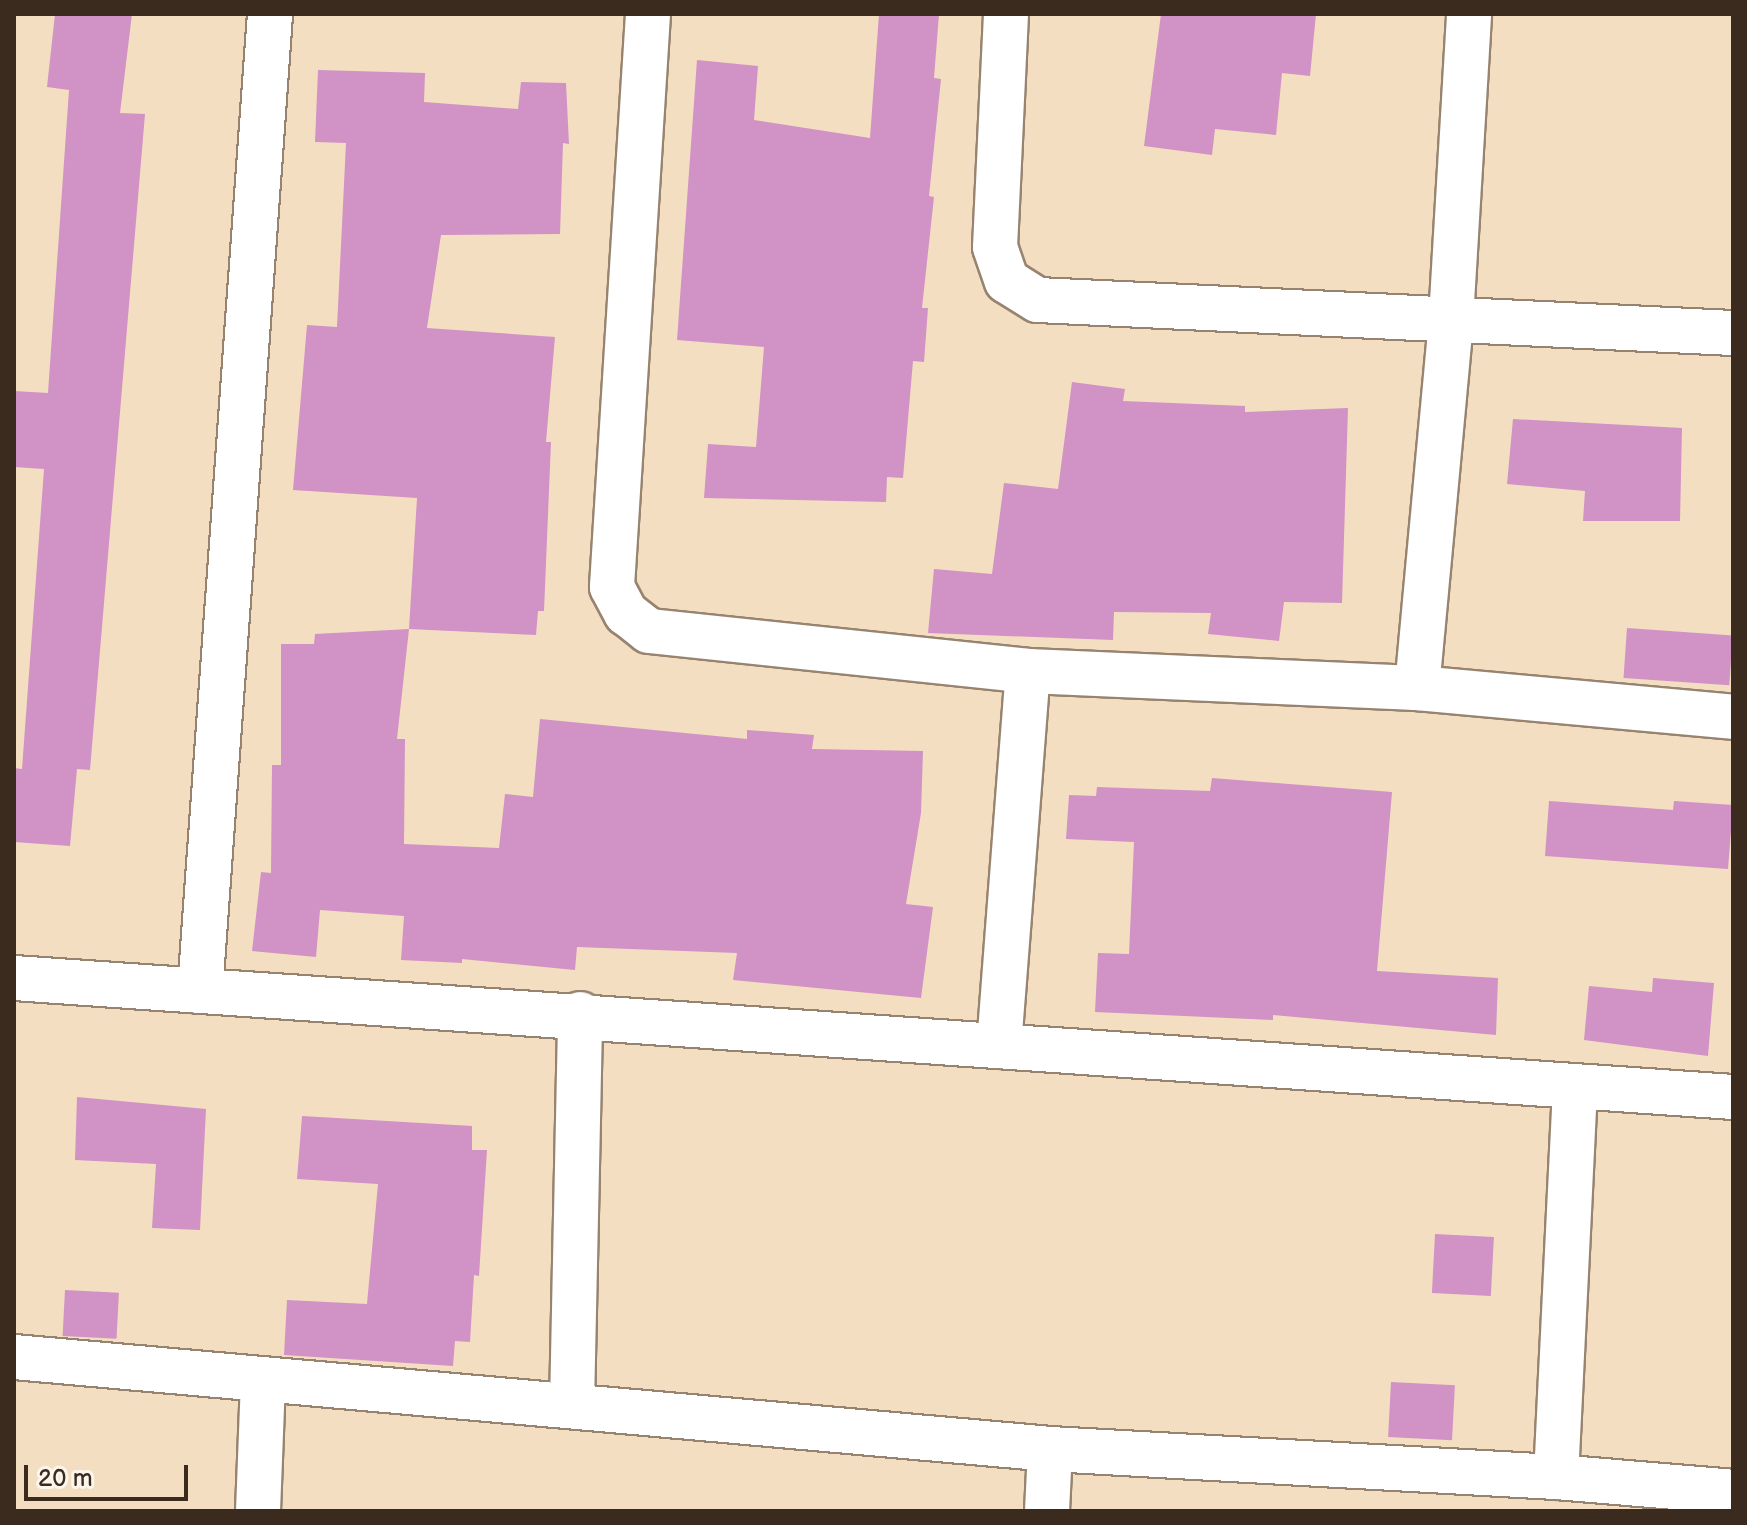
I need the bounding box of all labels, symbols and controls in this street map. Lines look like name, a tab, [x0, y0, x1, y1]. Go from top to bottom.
scale bar	[28, 1449, 192, 1499]
text: 20 m	[38, 1464, 93, 1493]

